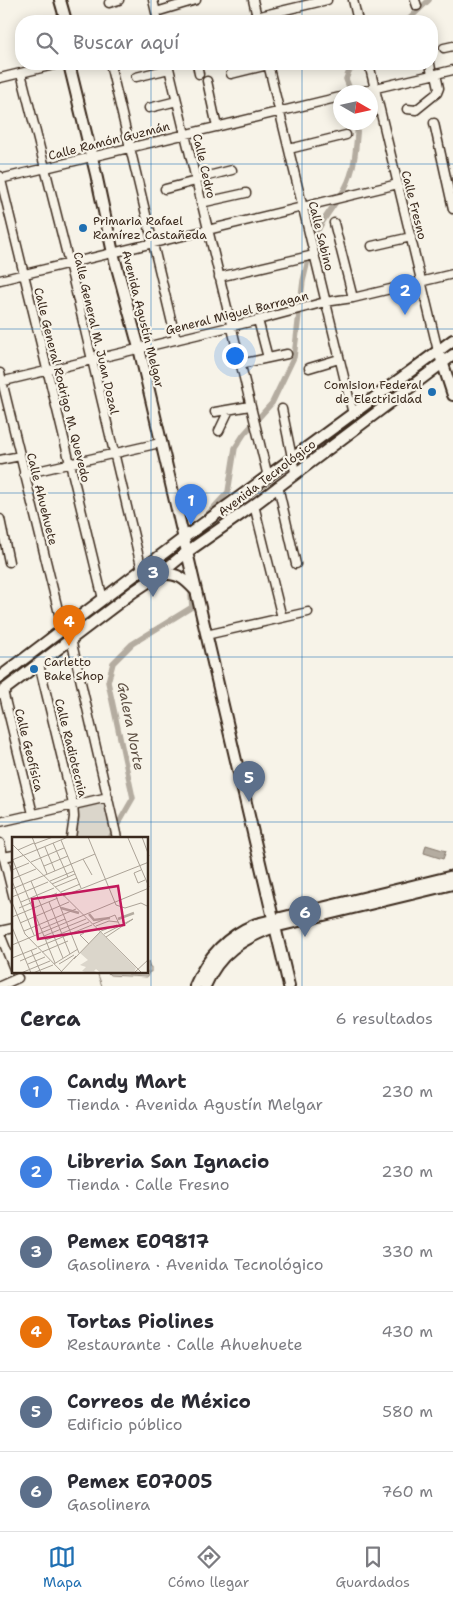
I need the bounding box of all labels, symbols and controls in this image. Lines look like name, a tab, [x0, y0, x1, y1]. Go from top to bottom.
search box	[15, 15, 438, 70]
icon: search	[33, 29, 61, 57]
text: Buscar aquí	[73, 30, 179, 55]
north arrow	[333, 85, 378, 130]
street label: Calle Ramón Guzmán	[47, 118, 171, 164]
street label: Calle Cedro	[189, 132, 219, 200]
street label: Calle Fresno	[398, 169, 430, 241]
street label: Calle Sabino	[305, 199, 337, 273]
place label: Primaria Rafael Ramírez Castañeda	[93, 213, 207, 243]
marker: Primaria Rafael Ramírez Castañeda	[77, 222, 89, 234]
street label: Avenida Agustín Melgar	[118, 249, 168, 390]
street label: Calle General M. Juan Dozal	[70, 250, 123, 416]
pin: 2	[389, 274, 421, 315]
street label: Calle General Rodrigo M. Quevedo	[30, 286, 94, 484]
street label: General Miguel Barragan	[164, 287, 310, 339]
your location	[222, 343, 248, 369]
place label: Comision Federal de Electricidad	[324, 377, 422, 407]
marker: Comision Federal de Electricidad	[426, 386, 438, 398]
street label: Avenida Tecnológico	[215, 436, 319, 520]
street label: Calle Ahuehuete	[23, 451, 61, 547]
pin: 1	[175, 484, 207, 525]
pin: 3	[137, 556, 169, 597]
pin: 4	[53, 605, 85, 646]
place label: Carletto Bake Shop	[44, 654, 104, 684]
marker: Carletto Bake Shop	[28, 663, 40, 675]
water label: Galera Norte	[114, 680, 148, 772]
street label: Calle Radiotecnia	[51, 697, 91, 800]
street label: Calle Geofísica	[11, 707, 47, 794]
pin: 5	[233, 761, 265, 802]
inset map	[12, 837, 149, 974]
pin: 6	[289, 896, 321, 937]
text: Cerca	[20, 1005, 81, 1033]
text: 6 resultados	[335, 1008, 433, 1029]
text: Candy Mart	[67, 1069, 187, 1094]
text: 1	[32, 1081, 40, 1102]
text: 230 m	[381, 1081, 433, 1102]
text: Tienda · Avenida Agustín Melgar	[67, 1094, 323, 1115]
text: Libreria San Ignacio	[67, 1149, 269, 1174]
text: 2	[30, 1161, 42, 1182]
text: 230 m	[381, 1161, 433, 1182]
text: Tienda · Calle Fresno	[67, 1174, 229, 1195]
text: Pemex E09817	[67, 1229, 209, 1254]
text: 3	[30, 1241, 42, 1262]
text: 330 m	[381, 1241, 433, 1262]
text: Gasolinera · Avenida Tecnológico	[67, 1254, 323, 1275]
text: Tortas Piolines	[67, 1309, 214, 1334]
text: 4	[30, 1321, 42, 1342]
text: 430 m	[382, 1321, 433, 1342]
text: Restaurante · Calle Ahuehuete	[67, 1334, 303, 1355]
text: Correos de México	[67, 1389, 251, 1414]
text: 5	[31, 1401, 41, 1422]
text: 580 m	[382, 1401, 433, 1422]
text: Edificio público	[67, 1414, 182, 1435]
text: Pemex E07005	[67, 1469, 212, 1494]
text: 6	[30, 1481, 42, 1502]
text: 760 m	[381, 1481, 433, 1502]
text: Gasolinera	[67, 1494, 150, 1515]
tab: Mapa	[43, 1543, 82, 1591]
tab: Cómo llegar	[168, 1543, 249, 1591]
tab: Guardados	[335, 1543, 410, 1591]

